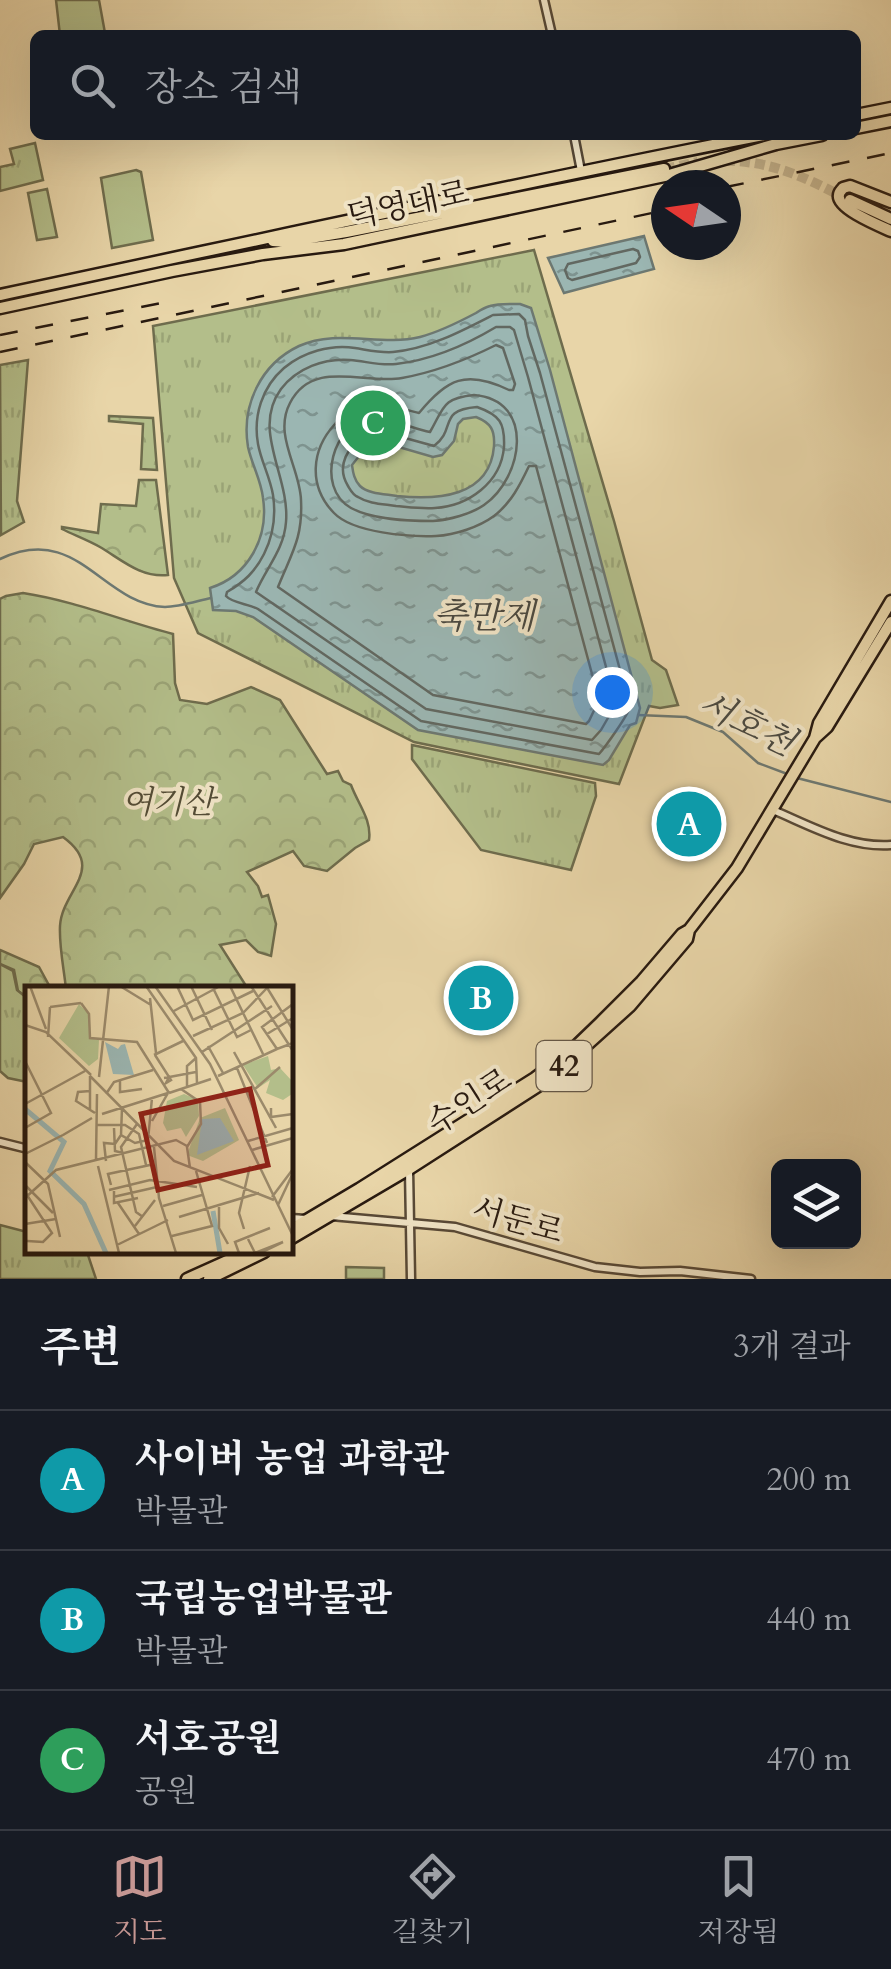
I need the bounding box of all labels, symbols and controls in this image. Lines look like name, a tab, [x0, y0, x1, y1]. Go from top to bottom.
search box	[30, 30, 861, 140]
icon: search	[65, 58, 120, 113]
text: 장소 검색	[145, 62, 302, 114]
north arrow	[651, 170, 741, 260]
street label: 덕영대로	[343, 171, 473, 239]
pin: C	[340, 386, 406, 460]
water label: 축만제	[433, 593, 539, 641]
your location	[587, 667, 638, 718]
water label: 서호천	[690, 680, 805, 769]
park label: 여기산	[122, 781, 218, 825]
pin: A	[656, 786, 722, 862]
pin: B	[448, 960, 514, 1036]
inset map	[25, 986, 292, 1254]
road number: 42	[536, 1041, 592, 1091]
street label: 수인로	[419, 1058, 520, 1146]
map controls	[771, 1159, 861, 1249]
button: layers	[771, 1159, 861, 1249]
street label: 서둔로	[467, 1187, 568, 1255]
text: 주변	[40, 1319, 121, 1376]
text: 3개 결과	[733, 1325, 851, 1369]
text: 사이버 농업 과학관	[135, 1433, 449, 1485]
text: A	[60, 1458, 85, 1502]
text: 200 m	[766, 1458, 851, 1502]
text: 박물관	[135, 1490, 228, 1534]
text: 국립농업박물관	[135, 1573, 392, 1625]
text: B	[61, 1598, 84, 1642]
text: 440 m	[766, 1598, 851, 1642]
text: 박물관	[135, 1630, 228, 1674]
text: 서호공원	[135, 1713, 282, 1765]
text: C	[60, 1738, 85, 1782]
text: 470 m	[766, 1738, 851, 1782]
text: 공원	[135, 1770, 197, 1814]
tab: 지도	[112, 1849, 167, 1951]
tab: 길찾기	[392, 1849, 473, 1951]
tab: 저장됨	[698, 1849, 779, 1951]

